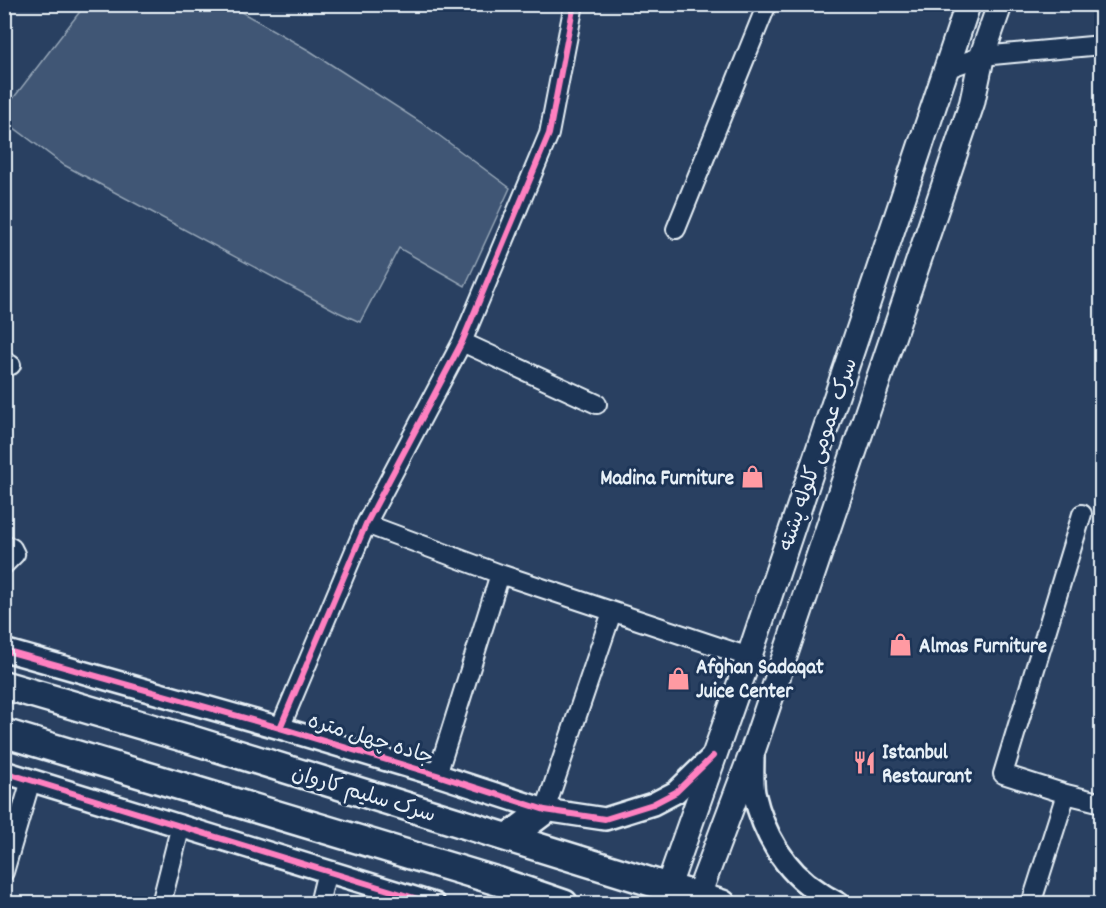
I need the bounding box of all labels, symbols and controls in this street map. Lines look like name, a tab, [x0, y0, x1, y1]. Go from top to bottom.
street label: سرک عمومی کلوله پشته	[773, 354, 867, 556]
shop icon: Madina Furniture	[739, 464, 765, 490]
place label: Madina Furniture	[600, 465, 734, 495]
shop icon: Almas Furniture	[888, 632, 914, 658]
place label: Almas Furniture	[919, 633, 1047, 663]
place label: Afghan Sadaqat Juice Center	[696, 654, 824, 708]
shop icon: Afghan Sadaqat Juice Center	[665, 665, 691, 691]
street label: جاده چهل متره	[304, 708, 437, 774]
place label: Istanbul Restaurant	[882, 739, 972, 793]
restaurant icon: Istanbul Restaurant	[851, 750, 877, 776]
street label: سرک سلیم کاروان	[287, 760, 439, 832]

